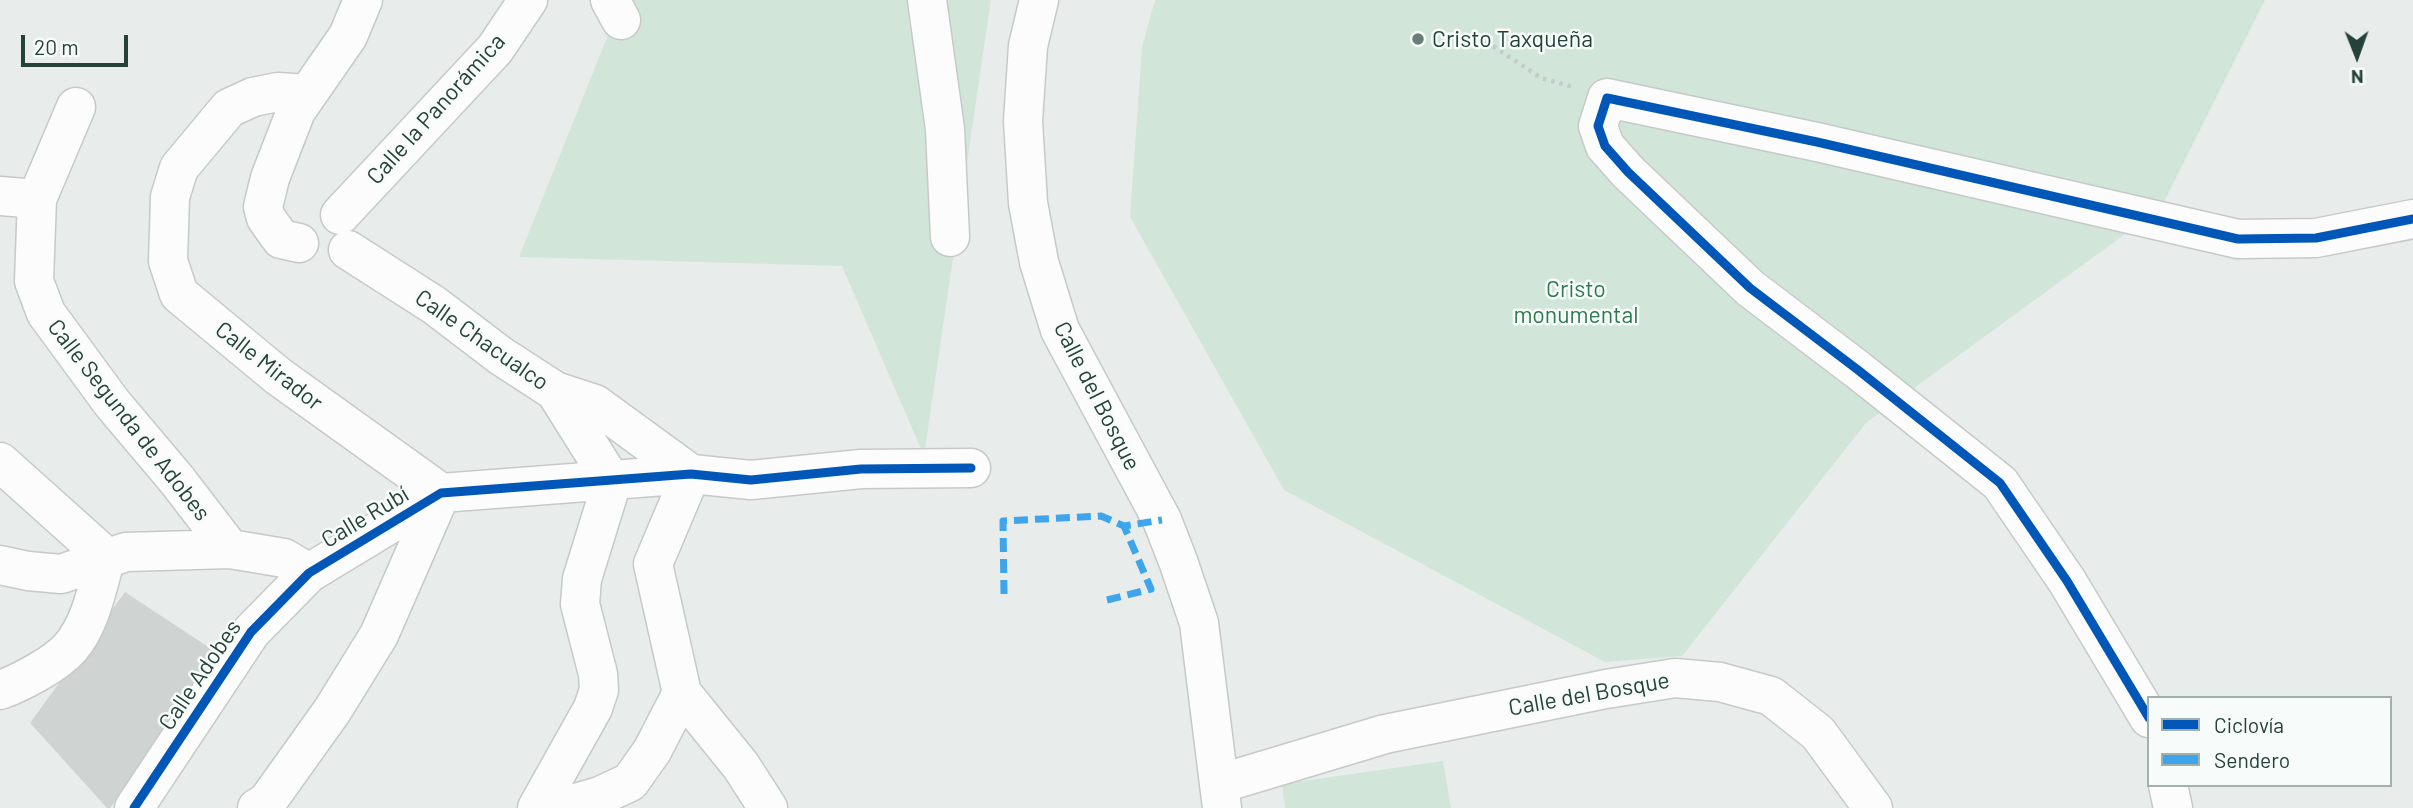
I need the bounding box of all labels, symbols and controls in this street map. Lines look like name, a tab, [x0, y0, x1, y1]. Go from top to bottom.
scale bar	[24, 21, 131, 65]
north arrow	[2322, 21, 2392, 91]
place label: Cristo Taxqueña	[1432, 25, 1593, 53]
street label: Calle la Panorámica	[361, 28, 511, 190]
marker: Cristo Taxqueña	[1410, 31, 1426, 47]
text: 20 m	[34, 34, 79, 59]
text: N	[2351, 66, 2364, 89]
park label: Cristo monumental	[1513, 275, 1639, 329]
street label: Calle Chacualco	[410, 284, 554, 396]
street label: Calle Segunda de Adobes	[42, 314, 216, 526]
street label: Calle Mirador	[210, 315, 328, 417]
street label: Calle del Bosque	[1048, 317, 1146, 475]
street label: Calle Rubí	[316, 480, 414, 554]
street label: Calle Adobes	[153, 615, 247, 735]
street label: Calle del Bosque	[1506, 666, 1672, 722]
legend	[2147, 696, 2392, 787]
text: Ciclovía	[2214, 712, 2284, 737]
text: Sendero	[2214, 747, 2290, 772]

